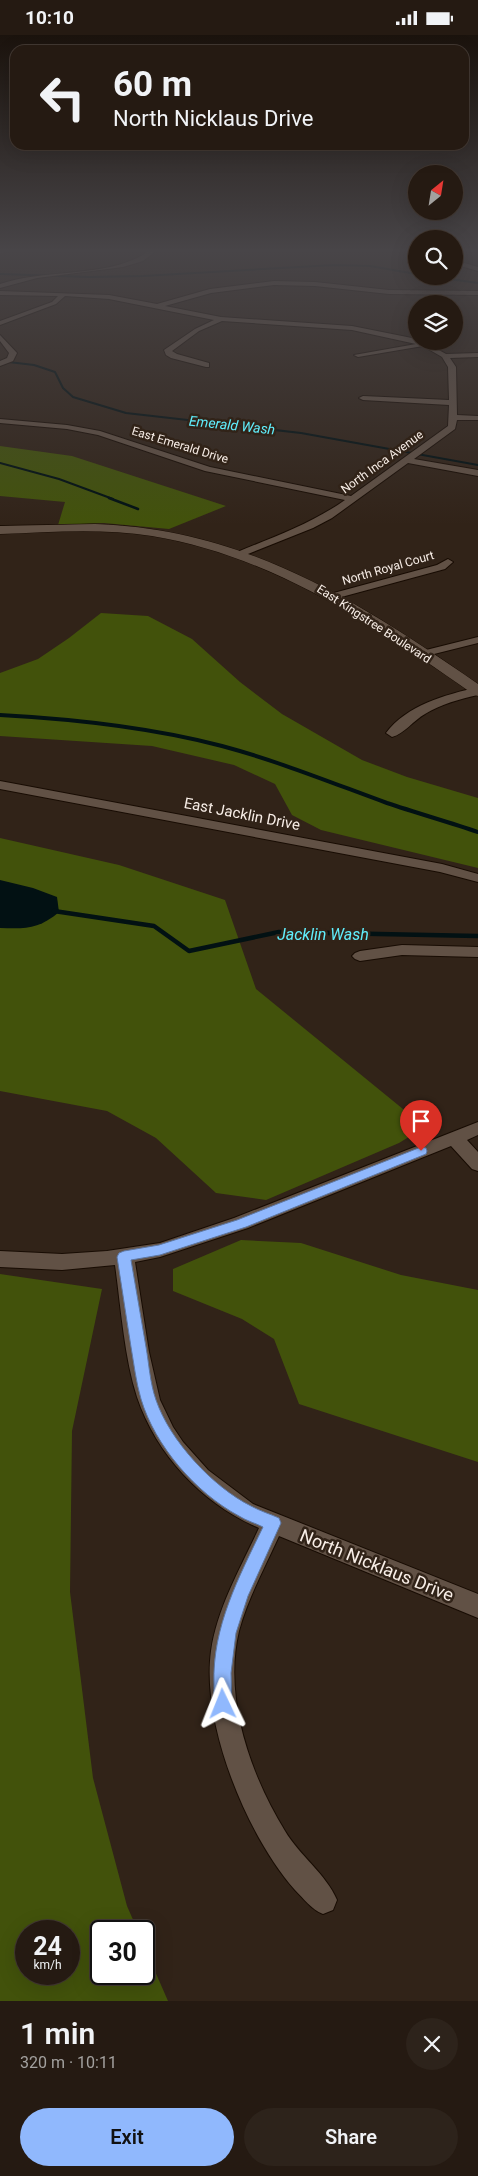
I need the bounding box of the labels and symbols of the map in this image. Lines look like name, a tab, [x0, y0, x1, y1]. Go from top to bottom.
north arrow	[408, 165, 462, 220]
water label: Emerald Wash	[188, 413, 276, 437]
street label: East Emerald Drive	[130, 424, 230, 466]
street label: North Inca Avenue	[338, 427, 426, 497]
street label: North Royal Court	[340, 548, 436, 588]
street label: East Kingstree Boulevard	[314, 582, 434, 666]
street label: East Jacklin Drive	[182, 794, 302, 834]
water label: Jacklin Wash	[277, 925, 369, 944]
pin	[400, 1100, 442, 1151]
street label: North Nicklaus Drive	[297, 1525, 457, 1605]
position arrow	[196, 1677, 248, 1729]
speed limit sign: 30	[90, 1920, 155, 1985]

